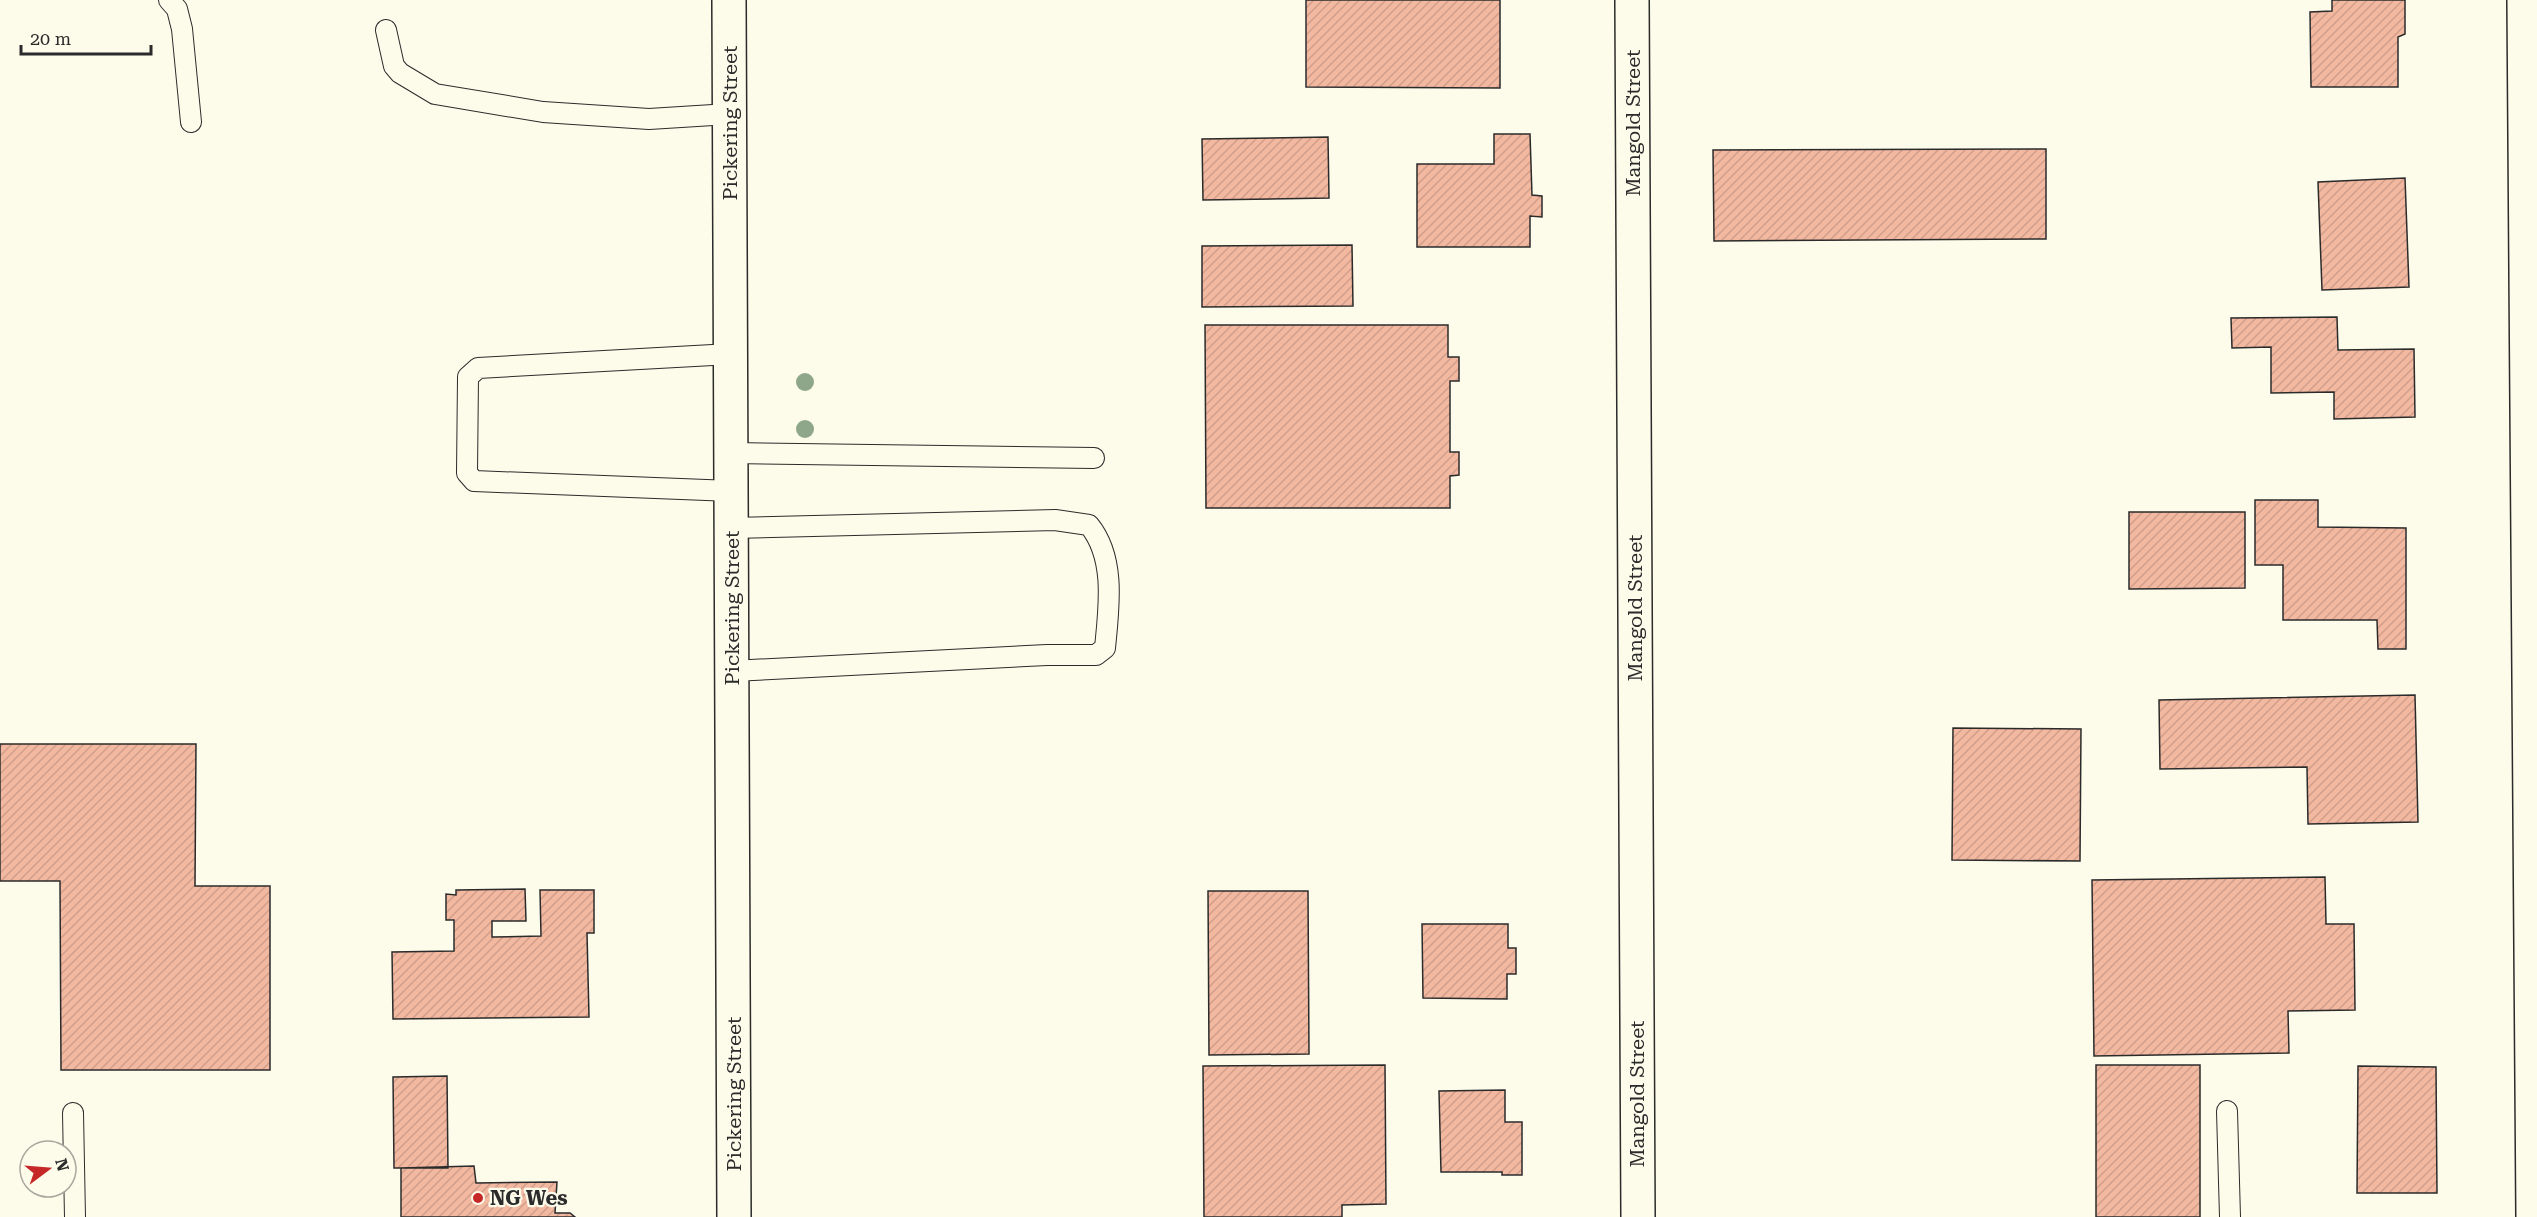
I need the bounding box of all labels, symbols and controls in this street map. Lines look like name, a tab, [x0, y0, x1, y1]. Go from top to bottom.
scale bar	[21, 18, 152, 56]
text: 20 m	[30, 28, 71, 49]
street label: Pickering Street	[718, 45, 742, 200]
street label: Mangold Street	[1621, 49, 1645, 197]
street label: Pickering Street	[720, 530, 744, 685]
street label: Mangold Street	[1623, 534, 1647, 682]
street label: Pickering Street	[722, 1016, 746, 1171]
street label: Mangold Street	[1625, 1020, 1649, 1168]
north arrow	[18, 1139, 78, 1199]
text: N	[51, 1156, 73, 1174]
place label: NG Wes	[490, 1186, 568, 1210]
marker: NG Wes	[471, 1191, 485, 1205]

